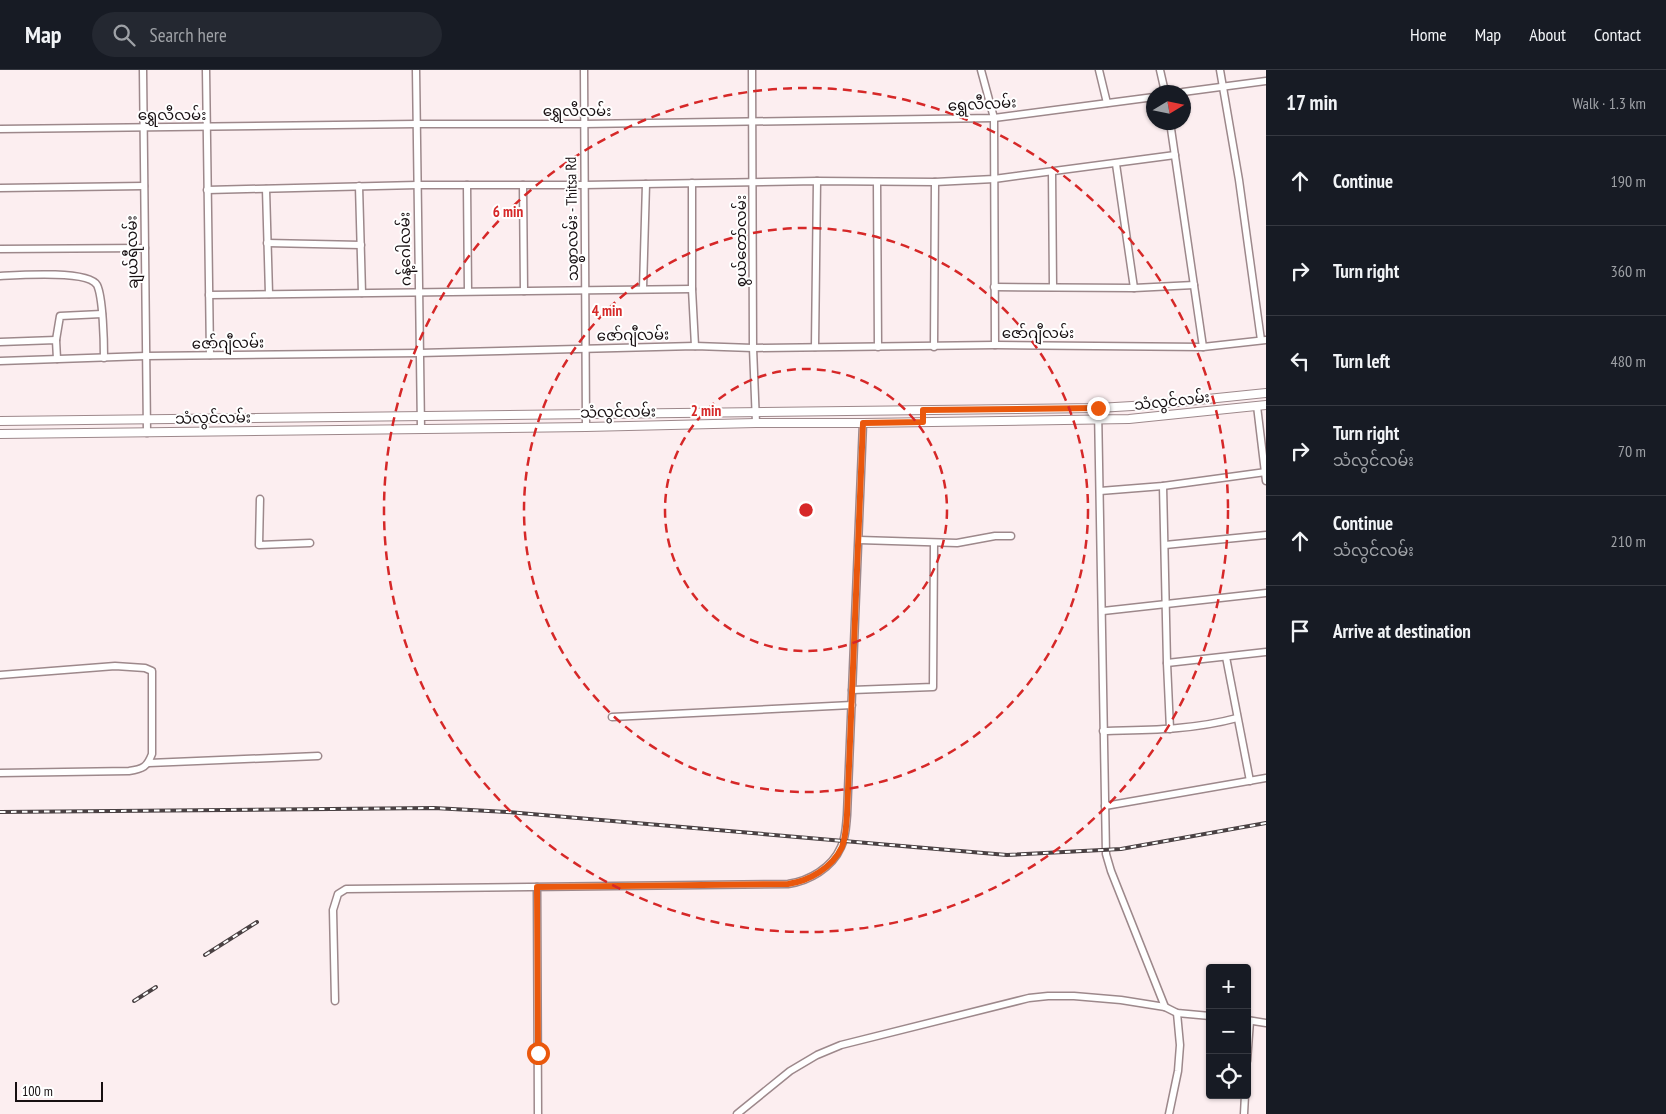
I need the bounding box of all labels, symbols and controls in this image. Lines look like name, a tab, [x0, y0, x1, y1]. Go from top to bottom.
search box	[92, 12, 442, 57]
text: Map	[25, 19, 62, 50]
icon: search	[110, 21, 138, 49]
text: Search here	[150, 23, 227, 47]
text: Home	[1410, 23, 1447, 46]
text: Map	[1475, 23, 1501, 46]
text: About	[1529, 23, 1566, 46]
text: Contact	[1594, 23, 1641, 46]
north arrow	[1146, 85, 1191, 130]
text: 17 min	[1286, 89, 1338, 116]
street label: ရွှေလီလမ်း	[947, 92, 1017, 118]
text: Walk · 1.3 km	[1572, 93, 1646, 113]
street label: ရွှေလီလမ်း	[543, 101, 611, 123]
street label: ရွှေလီလမ်း	[138, 105, 206, 127]
street label: သစ္စာလမ်း - Thitsa Rd	[561, 157, 585, 281]
icon: ahead	[1286, 167, 1314, 195]
text: Continue	[1333, 169, 1393, 193]
text: 190 m	[1611, 171, 1646, 191]
street label: စွယ်တော်လမ်း	[731, 195, 752, 287]
text: 6 min	[493, 202, 523, 221]
street label: ဂန့်ဂေါလမ်း	[394, 212, 418, 286]
street label: ချယ်ရီလမ်း	[121, 215, 145, 289]
icon: right	[1286, 257, 1314, 285]
text: Turn right	[1333, 259, 1399, 283]
text: 360 m	[1611, 261, 1646, 281]
text: 4 min	[592, 301, 622, 320]
street label: ဇော်ဂျီလမ်း	[1002, 323, 1074, 345]
street label: ဇော်ဂျီလမ်း	[597, 324, 669, 348]
street label: ဇော်ဂျီလမ်း	[192, 332, 264, 356]
icon: left	[1286, 347, 1314, 375]
text: Turn left	[1333, 349, 1390, 373]
text: 480 m	[1611, 351, 1646, 371]
street label: သံလွင်လမ်း	[1133, 387, 1211, 416]
route end	[1087, 397, 1110, 420]
street label: သံလွင်လမ်း	[580, 401, 656, 424]
text: 2 min	[691, 401, 721, 420]
street label: သံလွင်လမ်း	[175, 407, 251, 430]
text: Turn right	[1333, 421, 1399, 445]
icon: right	[1286, 437, 1314, 465]
text: 70 m	[1618, 441, 1646, 461]
text: သံလွင်လမ်း	[1333, 450, 1414, 470]
centre of rings	[797, 501, 815, 519]
text: Continue	[1333, 511, 1393, 535]
icon: ahead	[1286, 527, 1314, 555]
text: 210 m	[1611, 531, 1646, 551]
text: သံလွင်လမ်း	[1333, 540, 1414, 560]
icon: arrive	[1286, 617, 1314, 645]
text: Arrive at destination	[1333, 619, 1471, 643]
map controls	[1206, 964, 1251, 1099]
button: +	[1206, 964, 1251, 1009]
button: −	[1206, 1009, 1251, 1054]
route start	[527, 1042, 550, 1065]
button: locate	[1206, 1054, 1251, 1099]
scale bar	[15, 1079, 102, 1102]
text: 100 m	[22, 1082, 53, 1100]

